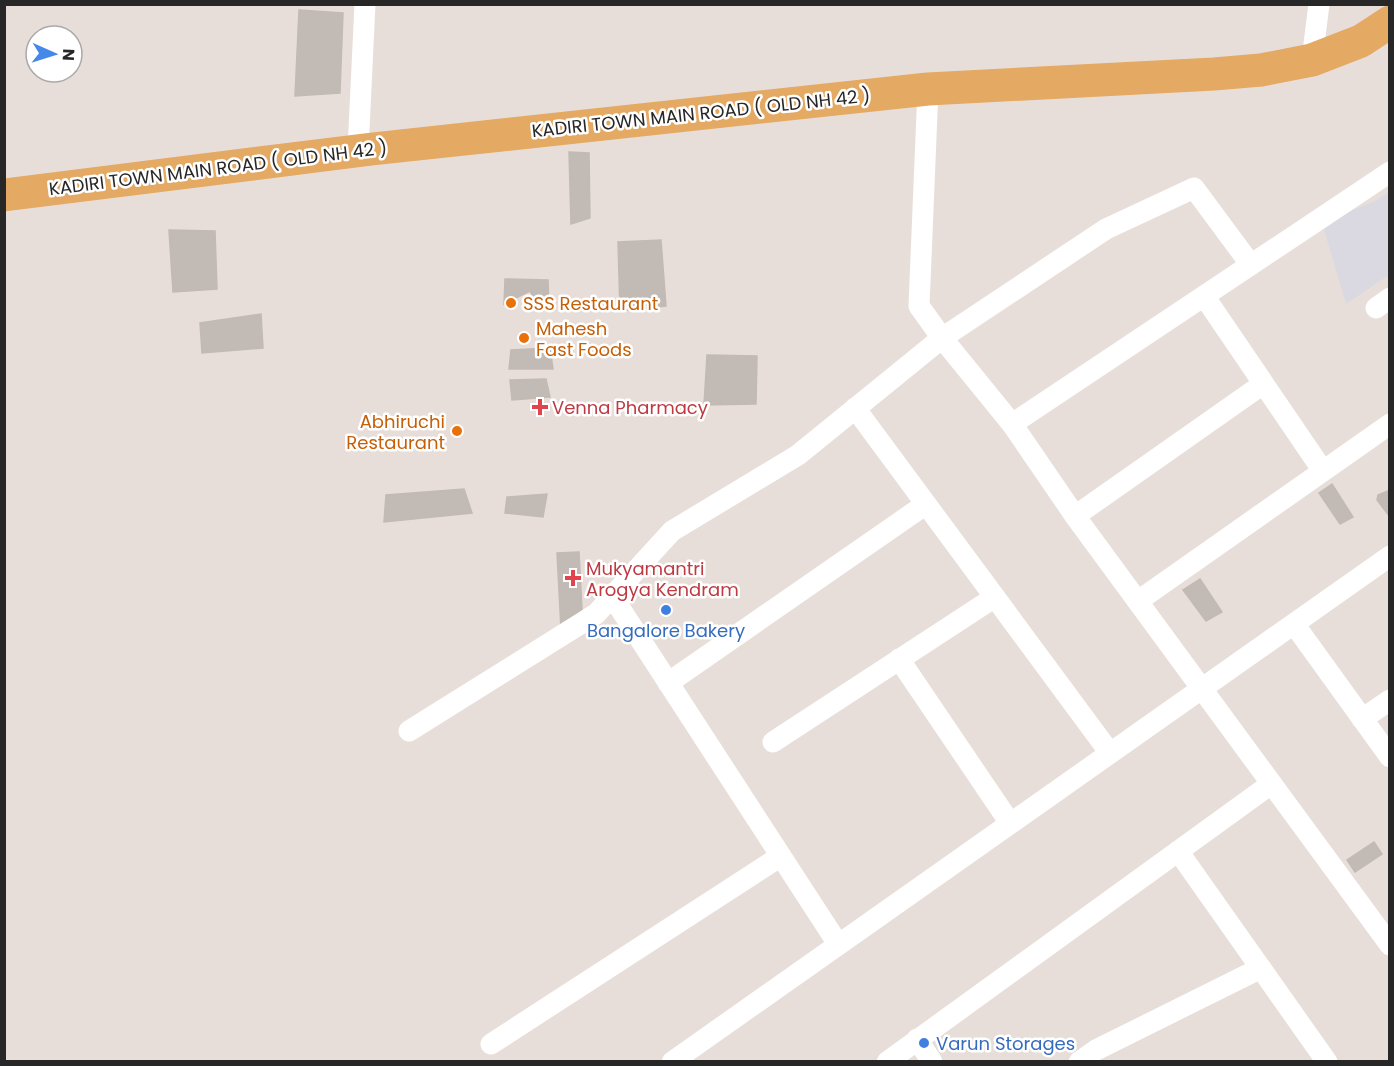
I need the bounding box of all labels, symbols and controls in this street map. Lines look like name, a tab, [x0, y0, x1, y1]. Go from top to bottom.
north arrow	[24, 24, 84, 84]
text: N	[57, 48, 80, 61]
street label: KADIRI TOWN MAIN ROAD ( OLD NH 42 )	[530, 83, 872, 143]
street label: KADIRI TOWN MAIN ROAD ( OLD NH 42 )	[48, 135, 388, 201]
place label: SSS Restaurant	[523, 291, 658, 316]
marker: SSS Restaurant	[504, 296, 518, 310]
place label: Mahesh Fast Foods	[536, 316, 632, 362]
marker: Mahesh Fast Foods	[517, 331, 531, 345]
place label: Venna Pharmacy	[552, 395, 708, 420]
marker: Venna Pharmacy	[533, 400, 547, 414]
place label: Abhiruchi Restaurant	[346, 409, 445, 455]
marker: Abhiruchi Restaurant	[450, 424, 464, 438]
place label: Mukyamantri Arogya Kendram	[586, 556, 739, 602]
marker: Mukyamantri Arogya Kendram	[564, 569, 582, 587]
marker: Bangalore Bakery	[659, 603, 673, 617]
place label: Bangalore Bakery	[587, 618, 745, 643]
place label: Varun Storages	[936, 1031, 1075, 1056]
marker: Varun Storages	[917, 1036, 931, 1050]

